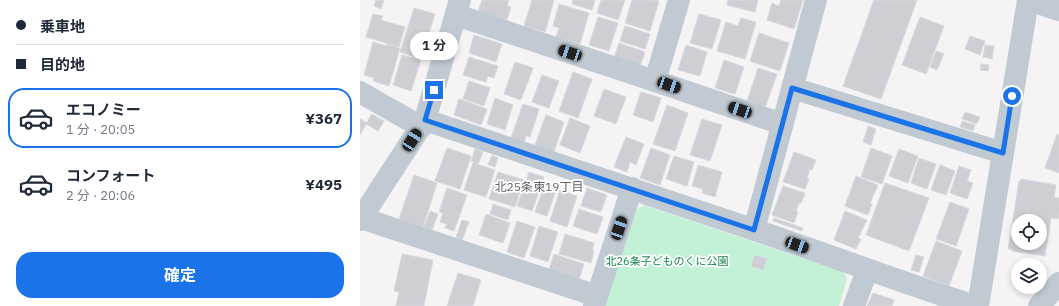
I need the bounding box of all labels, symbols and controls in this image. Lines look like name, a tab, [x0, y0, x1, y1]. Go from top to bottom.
text: 乗車地	[40, 17, 85, 36]
callout: 1 分	[410, 32, 458, 60]
text: 1 分	[422, 37, 446, 54]
car	[557, 44, 583, 62]
text: 目的地	[40, 55, 85, 74]
car	[656, 75, 682, 95]
route end	[425, 81, 443, 99]
route start	[1003, 87, 1021, 105]
icon: car	[18, 100, 54, 136]
text: エコノミー	[66, 100, 141, 119]
car	[727, 100, 753, 120]
text: ¥367	[305, 109, 342, 128]
text: 1 分 · 20:05	[66, 121, 135, 138]
car	[400, 127, 424, 153]
icon: car	[18, 166, 54, 202]
text: コンフォート	[66, 166, 156, 185]
text: ¥495	[305, 175, 342, 194]
district label: 北25条東19丁目	[495, 179, 583, 194]
text: 2 分 · 20:06	[66, 187, 135, 204]
map controls	[1011, 214, 1047, 294]
button: locate	[1011, 214, 1047, 250]
car	[610, 215, 628, 241]
car	[784, 235, 810, 255]
button: 確定	[16, 252, 344, 298]
park label: 北26条子どものくに公園	[605, 254, 729, 268]
button: layers	[1011, 258, 1047, 294]

